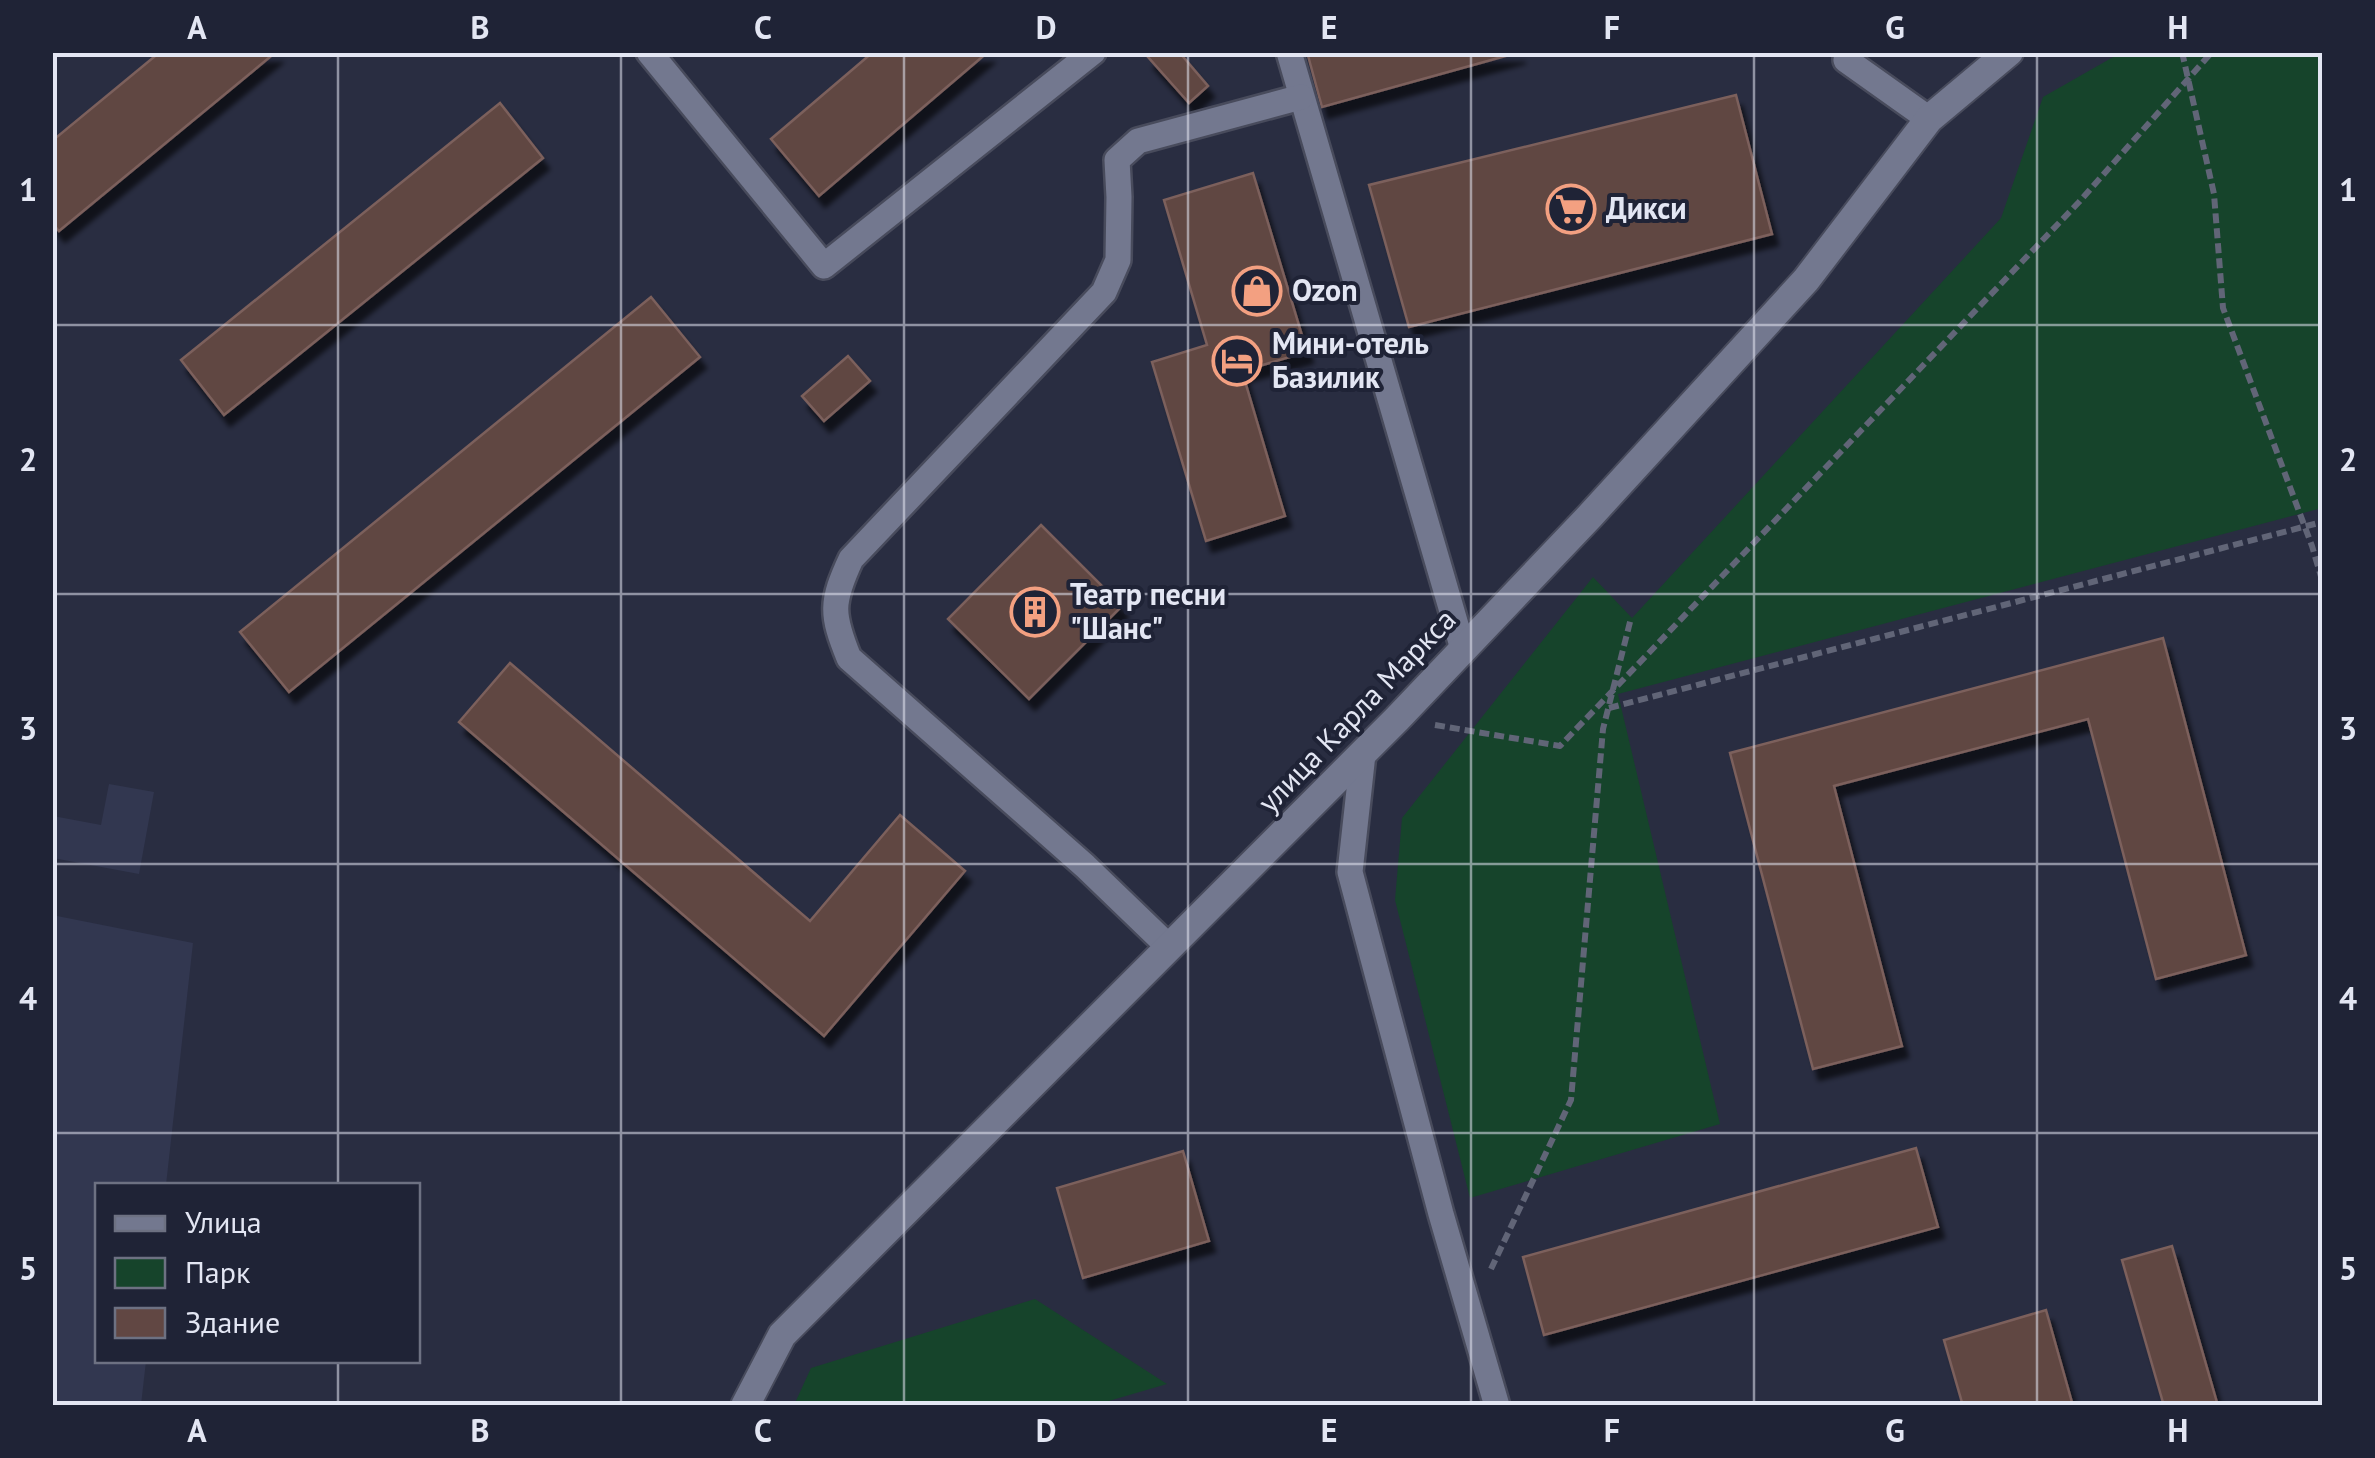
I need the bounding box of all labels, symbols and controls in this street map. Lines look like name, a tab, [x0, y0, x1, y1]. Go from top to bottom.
text: A	[187, 6, 207, 48]
text: B	[471, 6, 489, 48]
text: C	[754, 6, 772, 48]
text: D	[1036, 6, 1056, 48]
text: E	[1321, 6, 1337, 48]
text: F	[1604, 6, 1620, 48]
text: G	[1885, 6, 1905, 48]
text: H	[2168, 6, 2188, 48]
text: 1	[19, 168, 37, 210]
text: 1	[2339, 168, 2357, 210]
supermarket icon: Дикси	[1545, 183, 1597, 235]
place label: Дикси	[1606, 188, 1687, 227]
shop icon: Ozon	[1231, 265, 1283, 317]
place label: Ozon	[1292, 270, 1358, 309]
place label: Мини-отель Базилик	[1272, 323, 1429, 396]
hotel icon: Мини-отель Базилик	[1211, 335, 1263, 387]
text: 2	[19, 438, 37, 480]
text: 2	[2339, 438, 2357, 480]
place label: Театр песни "Шанс"	[1070, 574, 1226, 647]
building icon: Театр песни "Шанс"	[1009, 586, 1061, 638]
street label: улица Карла Маркса	[1249, 600, 1463, 820]
text: 3	[19, 707, 37, 749]
text: 3	[2339, 707, 2357, 749]
text: 4	[19, 977, 37, 1019]
text: 4	[2339, 977, 2357, 1019]
legend	[95, 1183, 420, 1363]
text: Улица	[185, 1202, 262, 1241]
text: 5	[19, 1247, 37, 1289]
text: 5	[2339, 1247, 2357, 1289]
text: Парк	[185, 1252, 251, 1291]
text: Здание	[185, 1302, 280, 1341]
text: A	[187, 1409, 207, 1451]
text: B	[471, 1409, 489, 1451]
text: C	[754, 1409, 772, 1451]
text: D	[1036, 1409, 1056, 1451]
text: E	[1321, 1409, 1337, 1451]
text: F	[1604, 1409, 1620, 1451]
text: G	[1885, 1409, 1905, 1451]
text: H	[2168, 1409, 2188, 1451]

